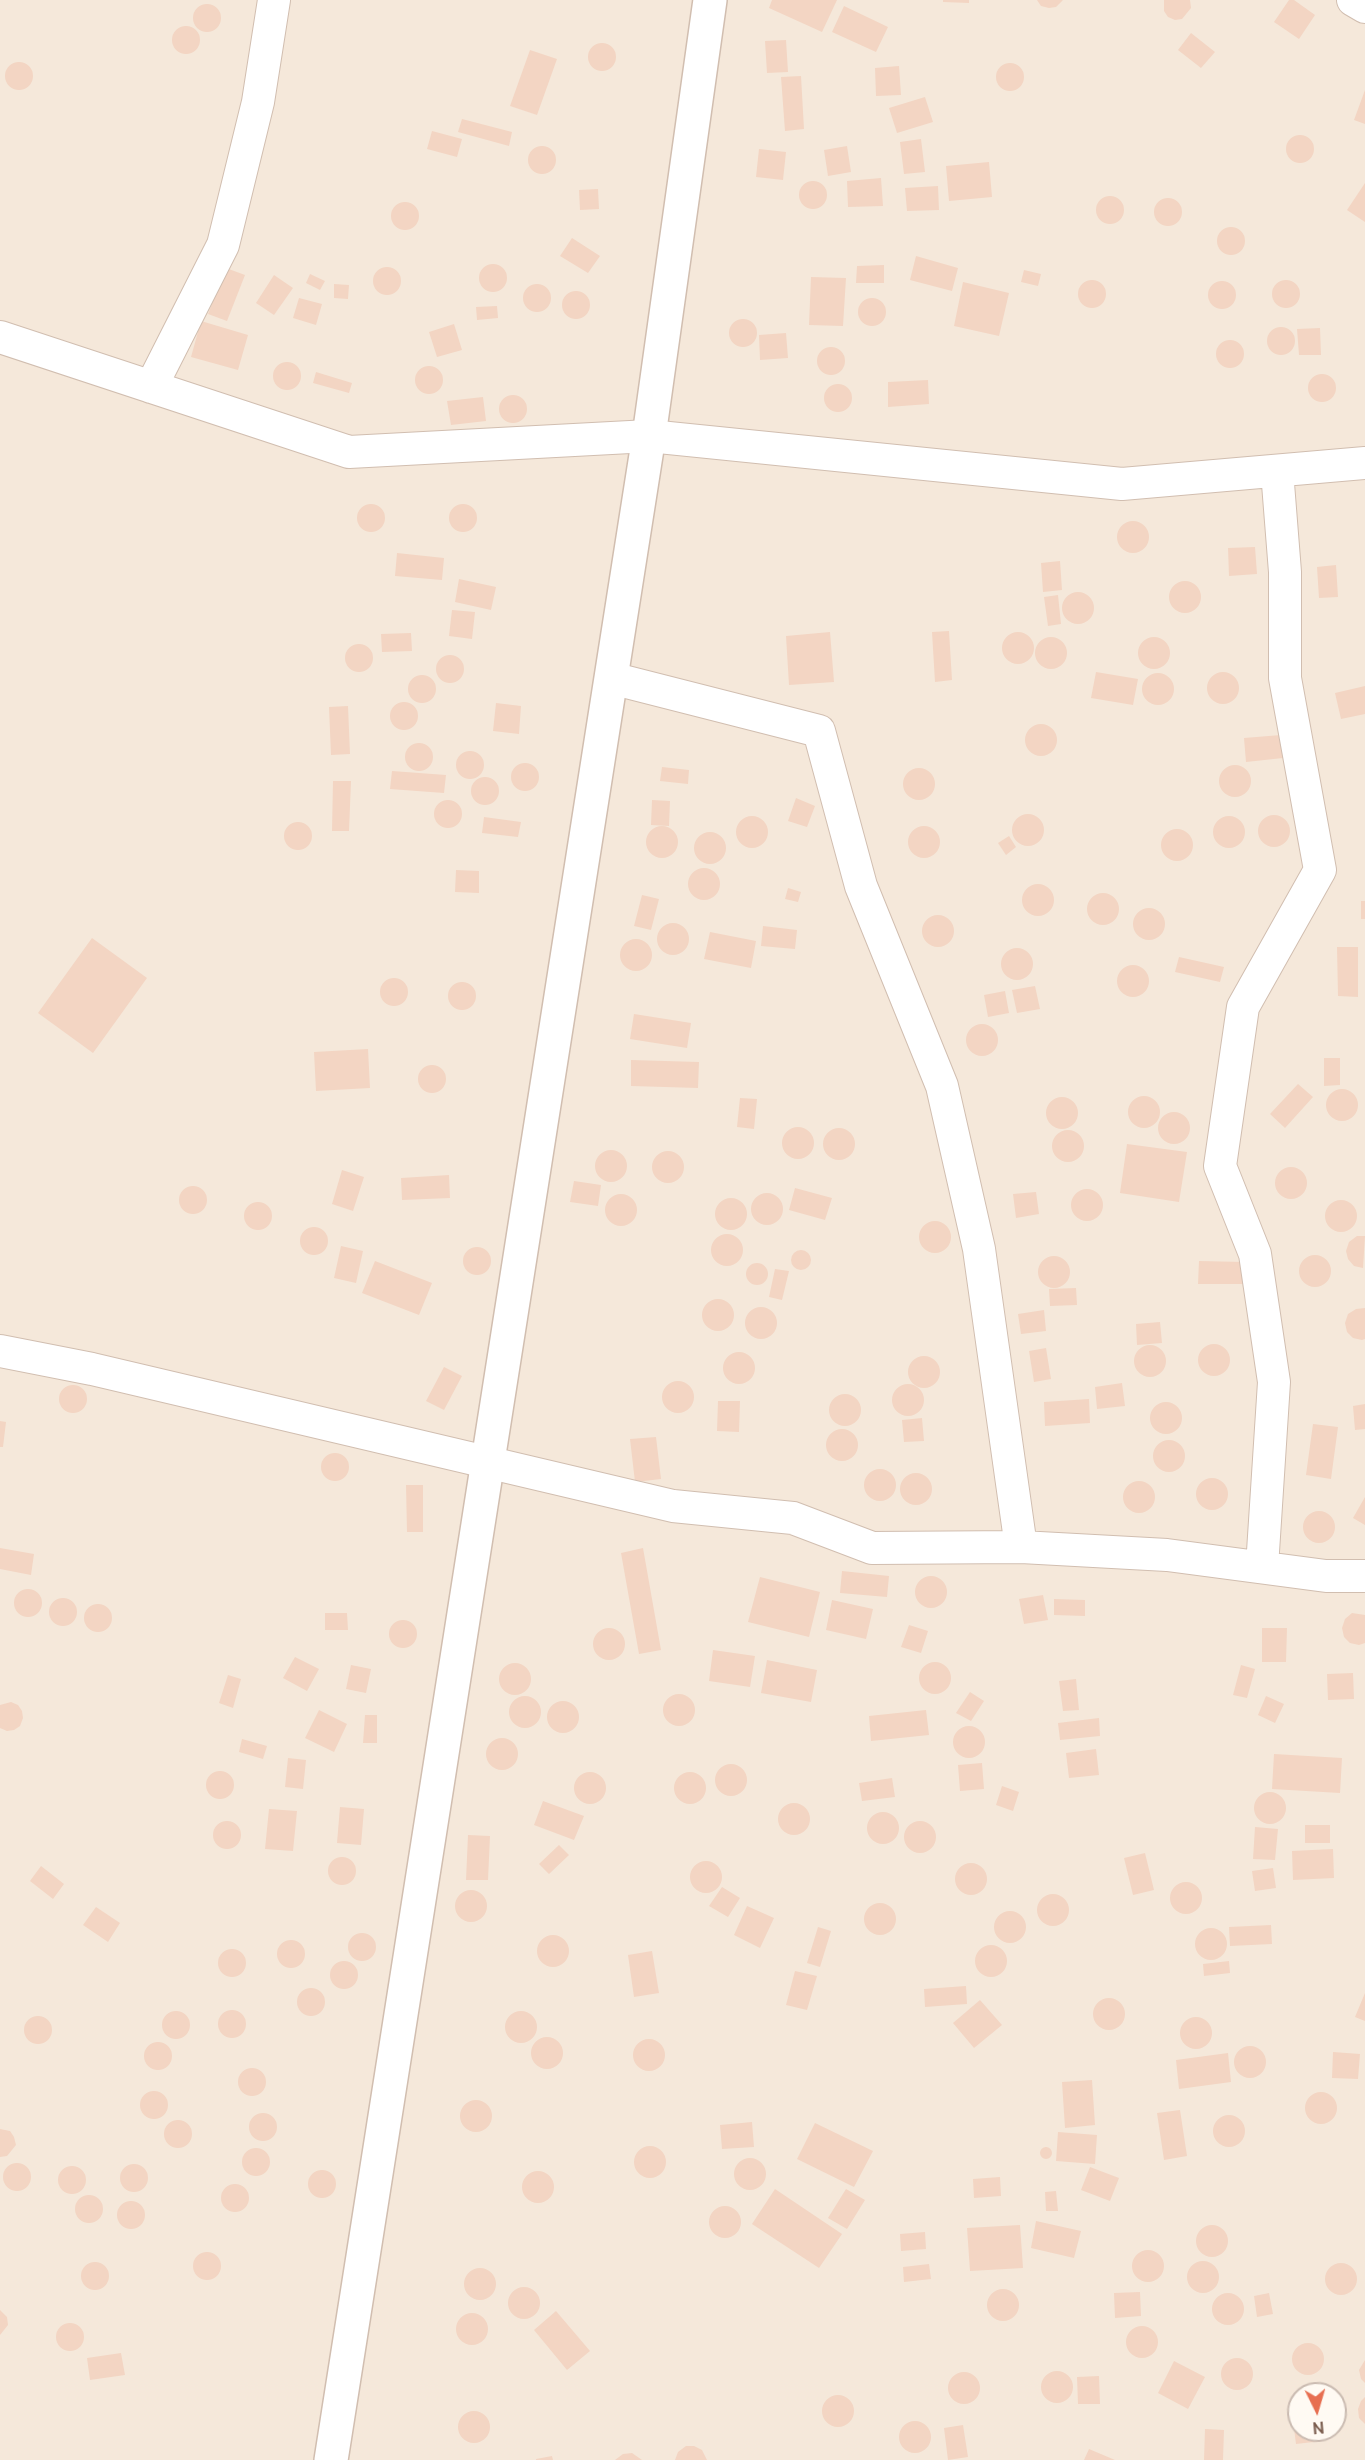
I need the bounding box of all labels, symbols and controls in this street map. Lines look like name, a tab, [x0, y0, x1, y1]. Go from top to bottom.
north arrow	[1287, 2382, 1347, 2442]
text: N	[1312, 2418, 1325, 2437]

